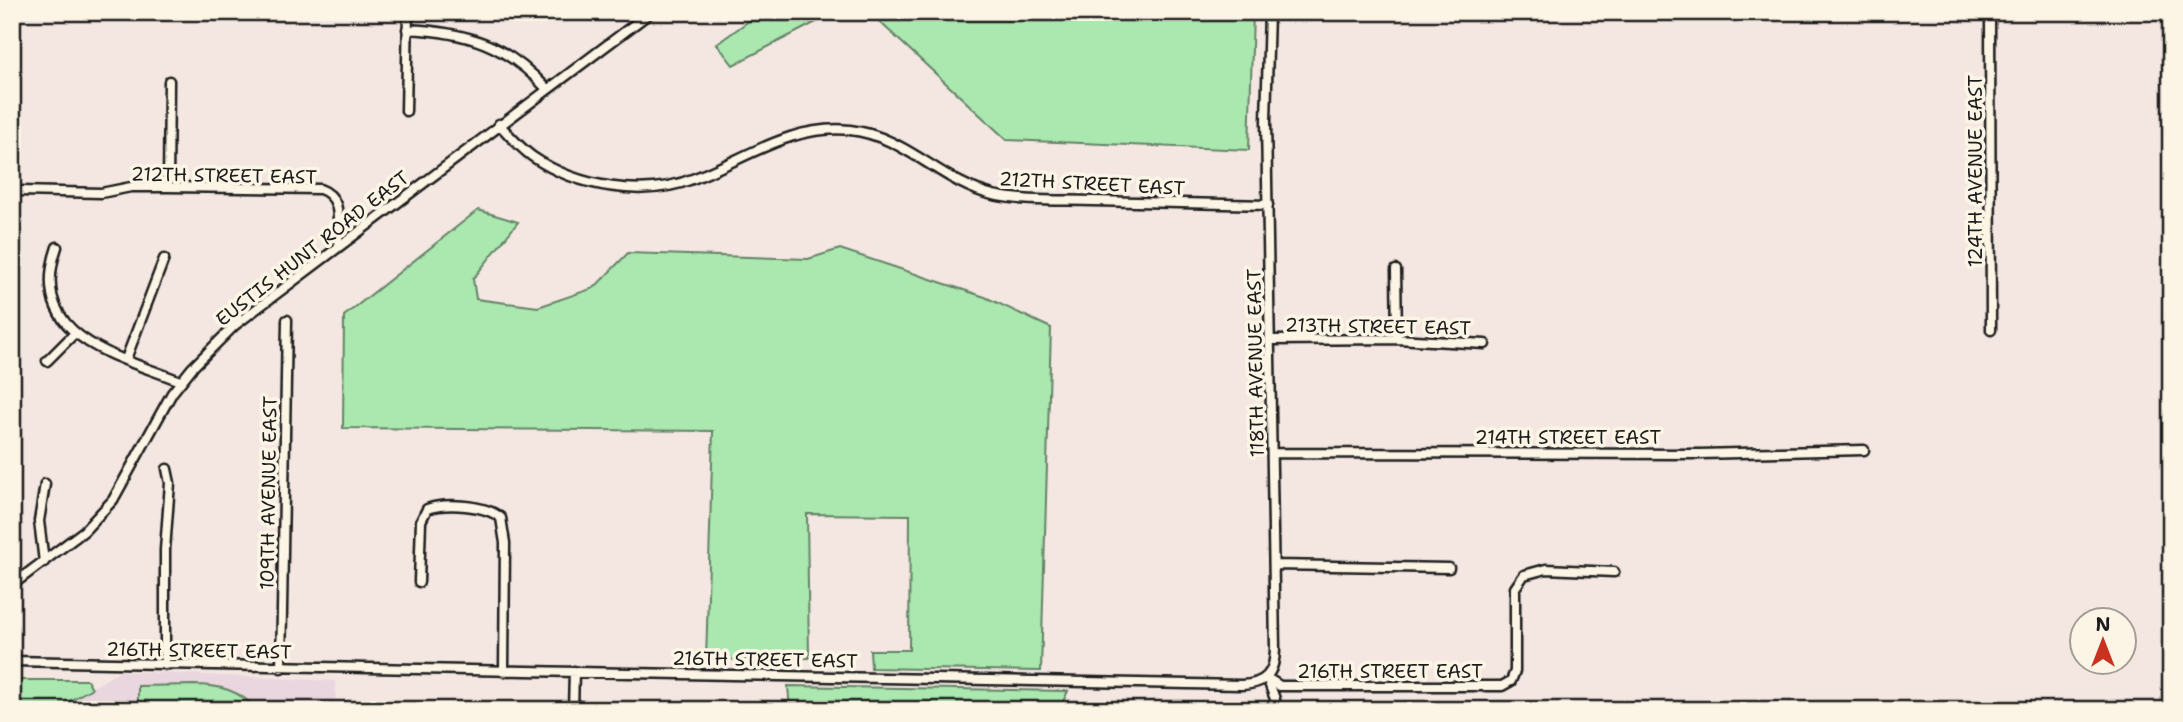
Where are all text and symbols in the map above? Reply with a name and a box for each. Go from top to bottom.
street label: 124TH AVENUE EAST [1963,74,1988,267]
street label: 212TH STREET EAST [131,161,318,190]
street label: EUSTIS HUNT ROAD EAST [210,165,414,332]
street label: 212TH STREET EAST [998,166,1186,201]
street label: 118TH AVENUE EAST [1241,268,1270,458]
street label: 213TH STREET EAST [1285,312,1472,341]
street label: 109TH AVENUE EAST [254,396,283,590]
street label: 214TH STREET EAST [1475,425,1661,450]
north arrow [2068,606,2138,676]
text: N [2095,612,2111,637]
street label: 216TH STREET EAST [106,636,292,665]
street label: 216TH STREET EAST [672,645,858,674]
street label: 216TH STREET EAST [1297,659,1483,684]

